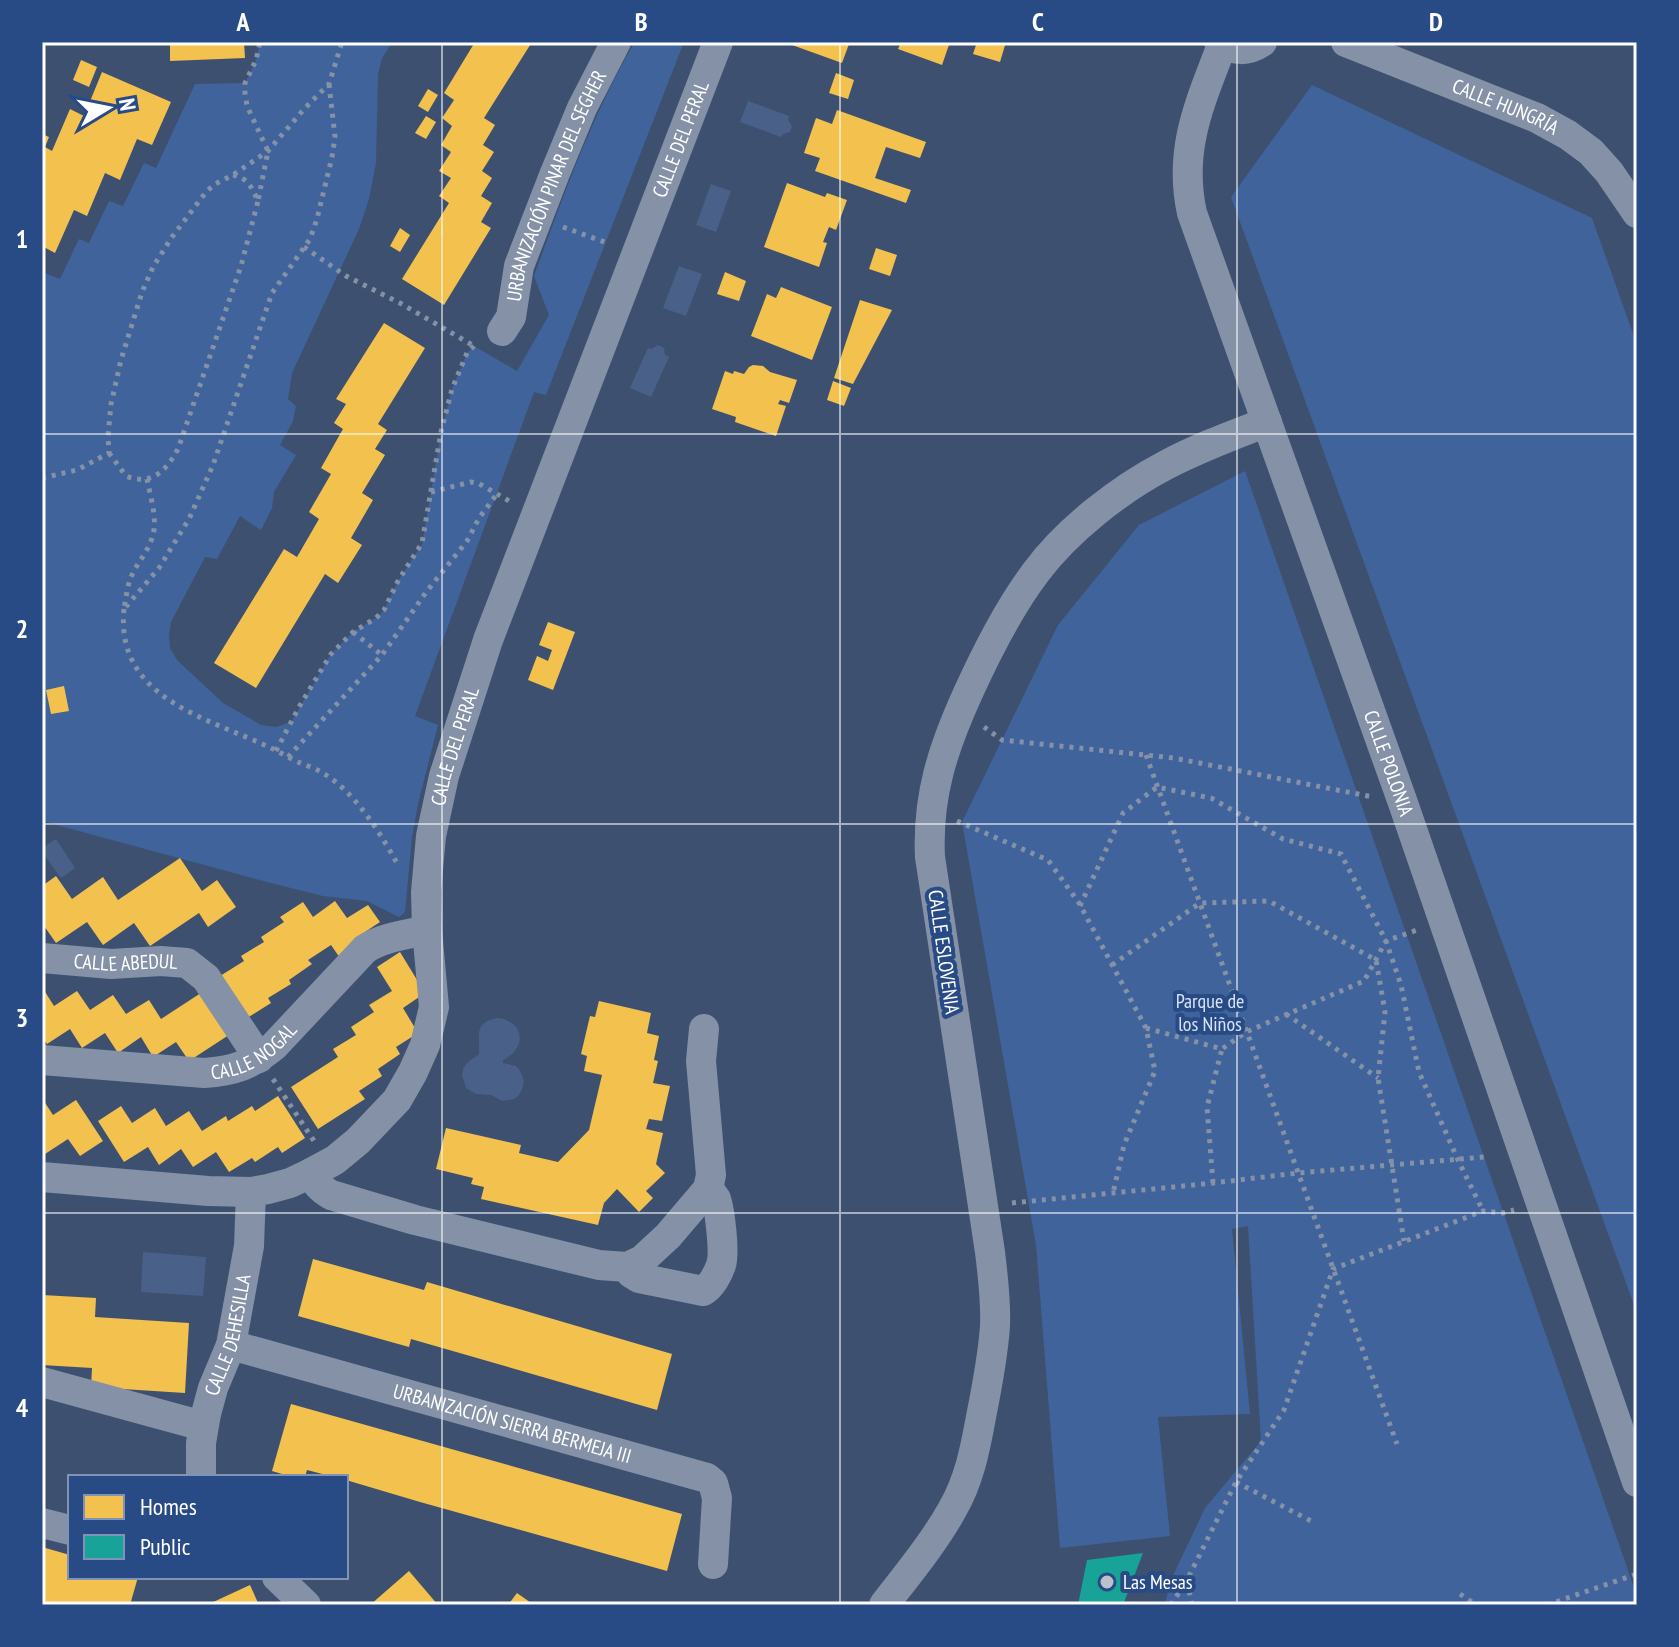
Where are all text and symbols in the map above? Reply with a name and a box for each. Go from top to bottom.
text: A [235,5,250,38]
text: B [635,5,648,38]
text: C [1032,5,1044,38]
text: D [1429,5,1443,38]
street label: URBANIZACIÓN PINAR DEL SEGHER [501,65,612,303]
north arrow [68,68,148,148]
street label: CALLE HUNGRÍA [1448,73,1564,141]
street label: CALLE DEL PERAL [646,76,715,201]
text: N [113,96,143,113]
text: 1 [16,222,28,255]
text: 2 [16,612,28,645]
street label: CALLE DEL PERAL [425,683,485,808]
street label: CALLE POLONIA [1358,707,1420,820]
street label: CALLE ESLOVENIA [922,888,966,1016]
street label: CALLE ABEDUL [73,948,179,977]
park label: Parque de los Niños [1176,988,1244,1037]
text: 3 [16,1001,28,1034]
street label: CALLE NOGAL [209,1017,303,1085]
street label: CALLE DEHESILLA [199,1272,257,1398]
street label: URBANIZACIÓN SIERRA BERMEJA III [390,1378,634,1469]
text: 4 [16,1391,29,1424]
legend [68,1475,348,1579]
text: Homes [140,1491,197,1522]
text: Public [140,1531,191,1562]
place label: Las Mesas [1123,1569,1193,1595]
marker: Las Mesas [1098,1573,1116,1591]

